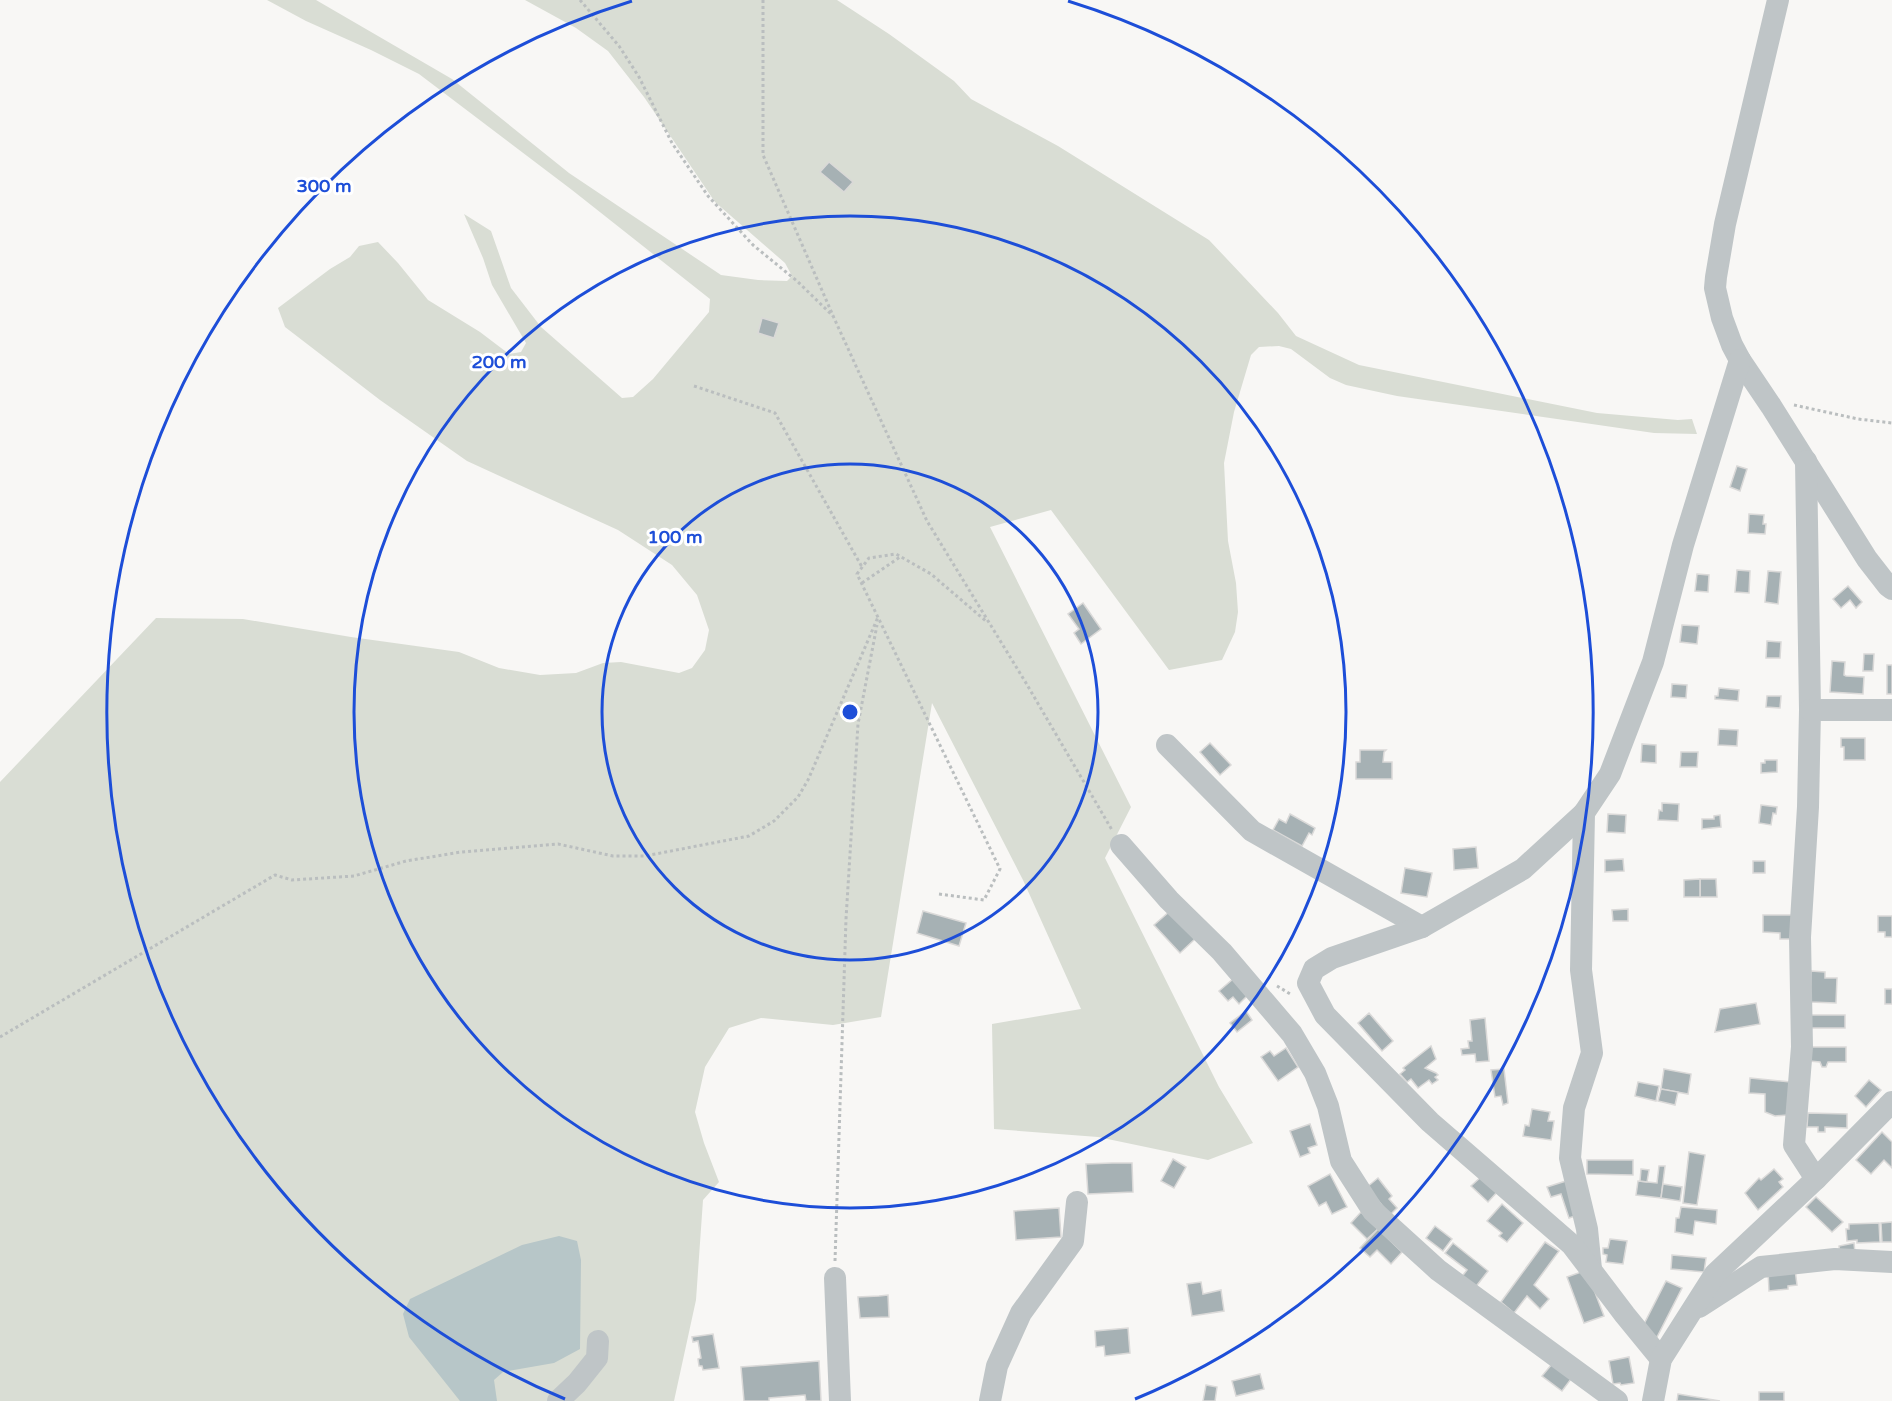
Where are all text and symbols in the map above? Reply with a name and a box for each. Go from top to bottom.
text: 300 m [296,175,352,197]
text: 200 m [471,351,527,373]
text: 100 m [647,526,703,548]
centre of rings [840,702,860,722]

